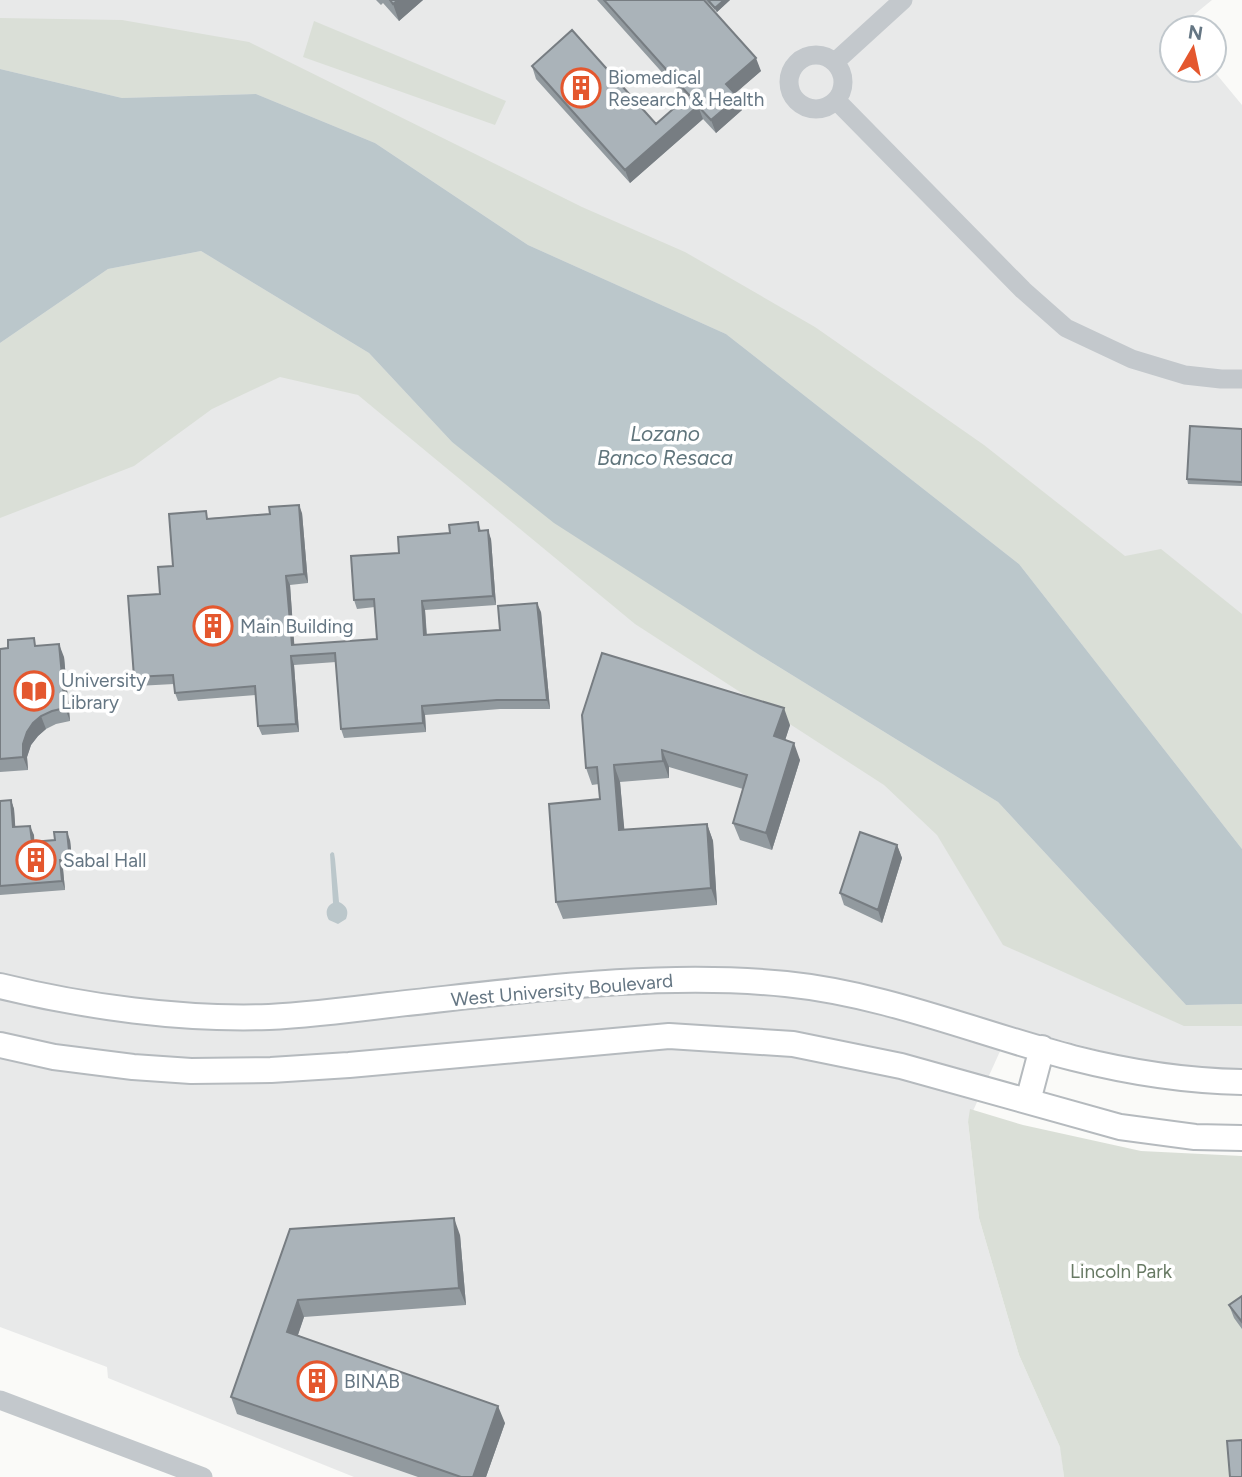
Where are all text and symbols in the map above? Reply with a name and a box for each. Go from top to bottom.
north arrow [1158,14,1228,84]
text: N [1187,20,1205,45]
place label: Biomedical Research & Health [608,66,764,111]
building icon: Biomedical Research & Health [560,67,602,109]
water label: Lozano Banco Resaca [597,421,733,470]
building icon: Main Building [192,605,234,647]
place label: Main Building [240,615,354,638]
place label: University Library [61,669,146,714]
library icon: University Library [13,670,55,712]
building icon: Sabal Hall [15,839,57,881]
place label: Sabal Hall [63,849,146,872]
street label: West University Boulevard [450,969,674,1011]
park label: Lincoln Park [1070,1260,1173,1283]
building icon: BINAB [296,1360,338,1402]
place label: BINAB [344,1370,400,1393]

